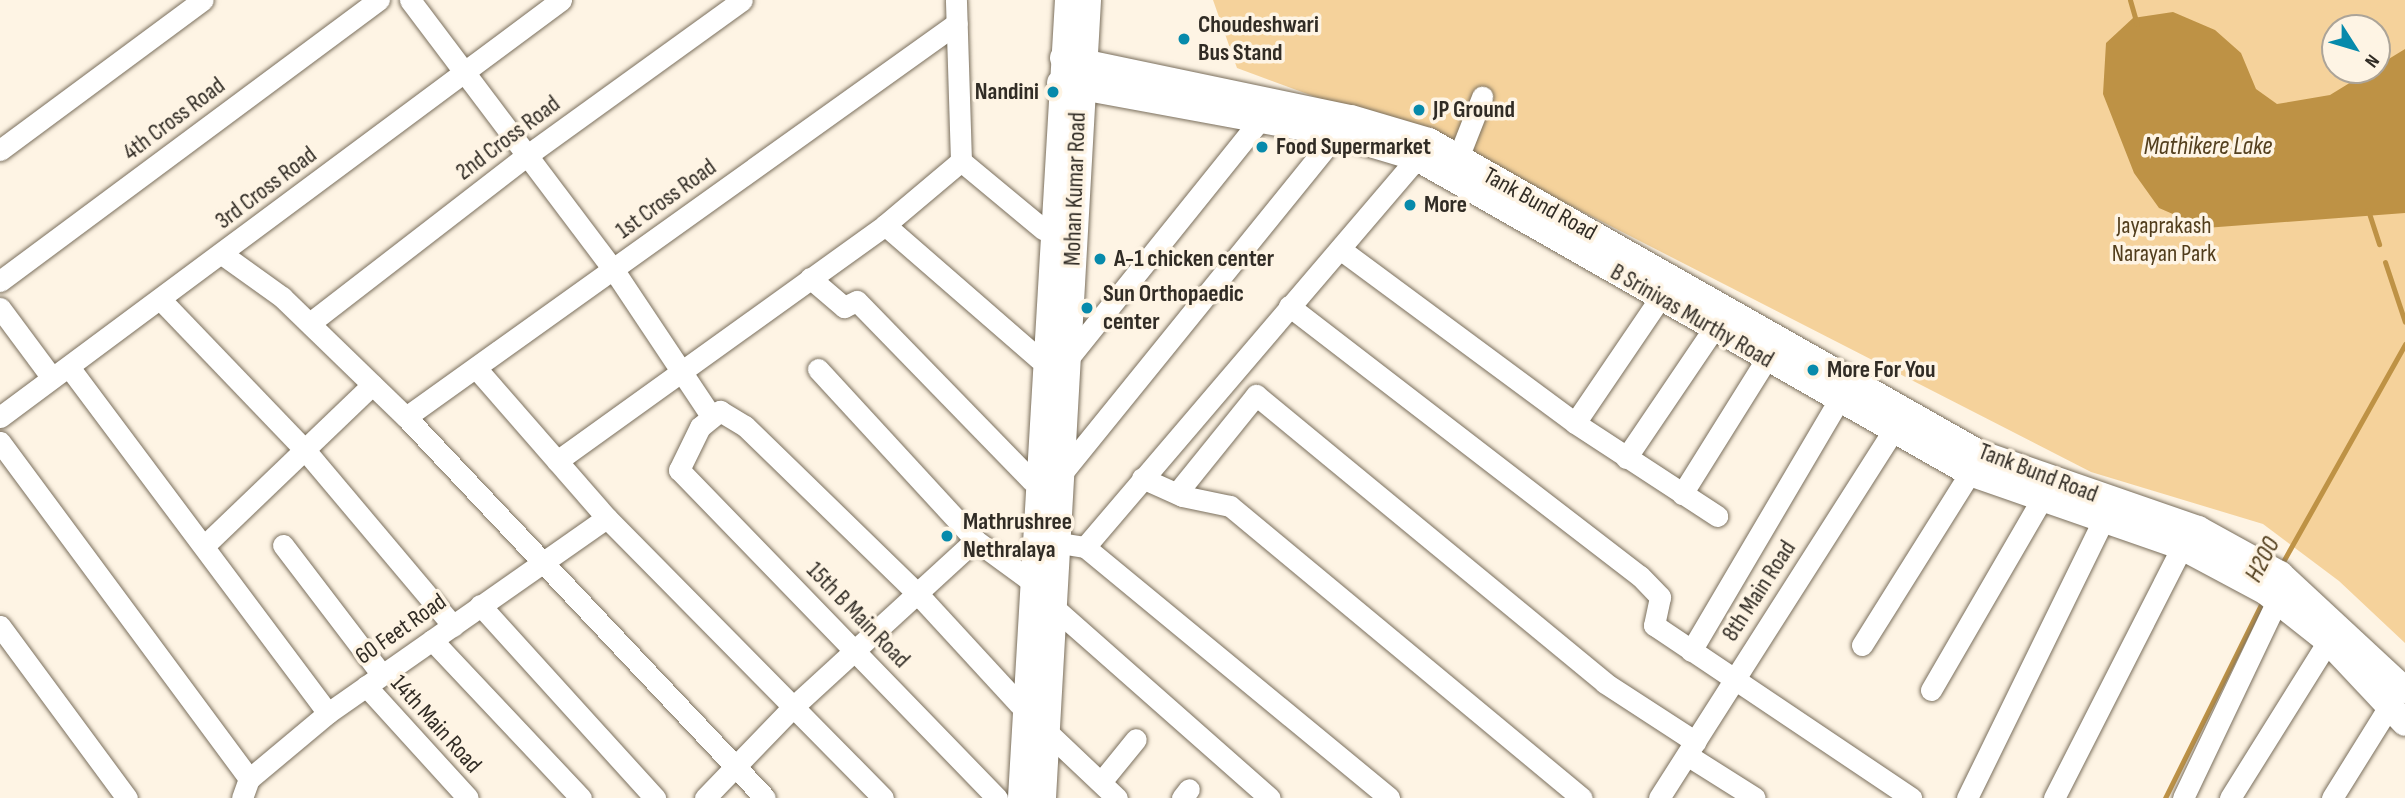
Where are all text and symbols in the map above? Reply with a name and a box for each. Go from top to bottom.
place label: Choudeshwari Bus Stand [1198,11,1319,67]
north arrow [2321,14,2391,84]
marker: Choudeshwari Bus Stand [1176,31,1192,47]
text: N [2359,50,2384,72]
street label: 4th Cross Road [117,71,231,167]
place label: Nandini [975,78,1039,106]
marker: Nandini [1045,84,1061,100]
street label: 2nd Cross Road [450,90,566,186]
place label: JP Ground [1433,96,1515,124]
marker: JP Ground [1411,102,1427,118]
street label: Mohan Kumar Road [1058,112,1092,266]
water label: Mathikere Lake [2144,131,2272,163]
place label: Food Supermarket [1276,133,1431,161]
marker: Food Supermarket [1254,139,1270,155]
street label: 3rd Cross Road [210,141,322,235]
street label: 1st Cross Road [610,153,722,245]
street label: Tank Bund Road [1478,161,1602,247]
place label: More [1424,191,1467,219]
marker: More [1402,197,1418,213]
park label: Jayaprakash Narayan Park [2112,212,2216,268]
place label: A-1 chicken center [1114,245,1274,273]
marker: A-1 chicken center [1092,251,1108,267]
street label: B Srinivas Murthy Road [1605,258,1779,374]
place label: Sun Orthopaedic center [1103,280,1244,336]
marker: Sun Orthopaedic center [1077,298,1097,318]
place label: More For You [1827,356,1935,384]
marker: More For You [1805,362,1821,378]
street label: Tank Bund Road [1974,437,2102,509]
place label: Mathrushree Nethralaya [963,508,1072,564]
marker: Mathrushree Nethralaya [937,526,957,546]
water label: H200 [2239,532,2287,588]
street label: 8th Main Road [1716,535,1802,647]
street label: 15th B Main Road [800,556,916,674]
street label: 60 Feet Road [350,587,452,671]
street label: 14th Main Road [385,669,487,779]

